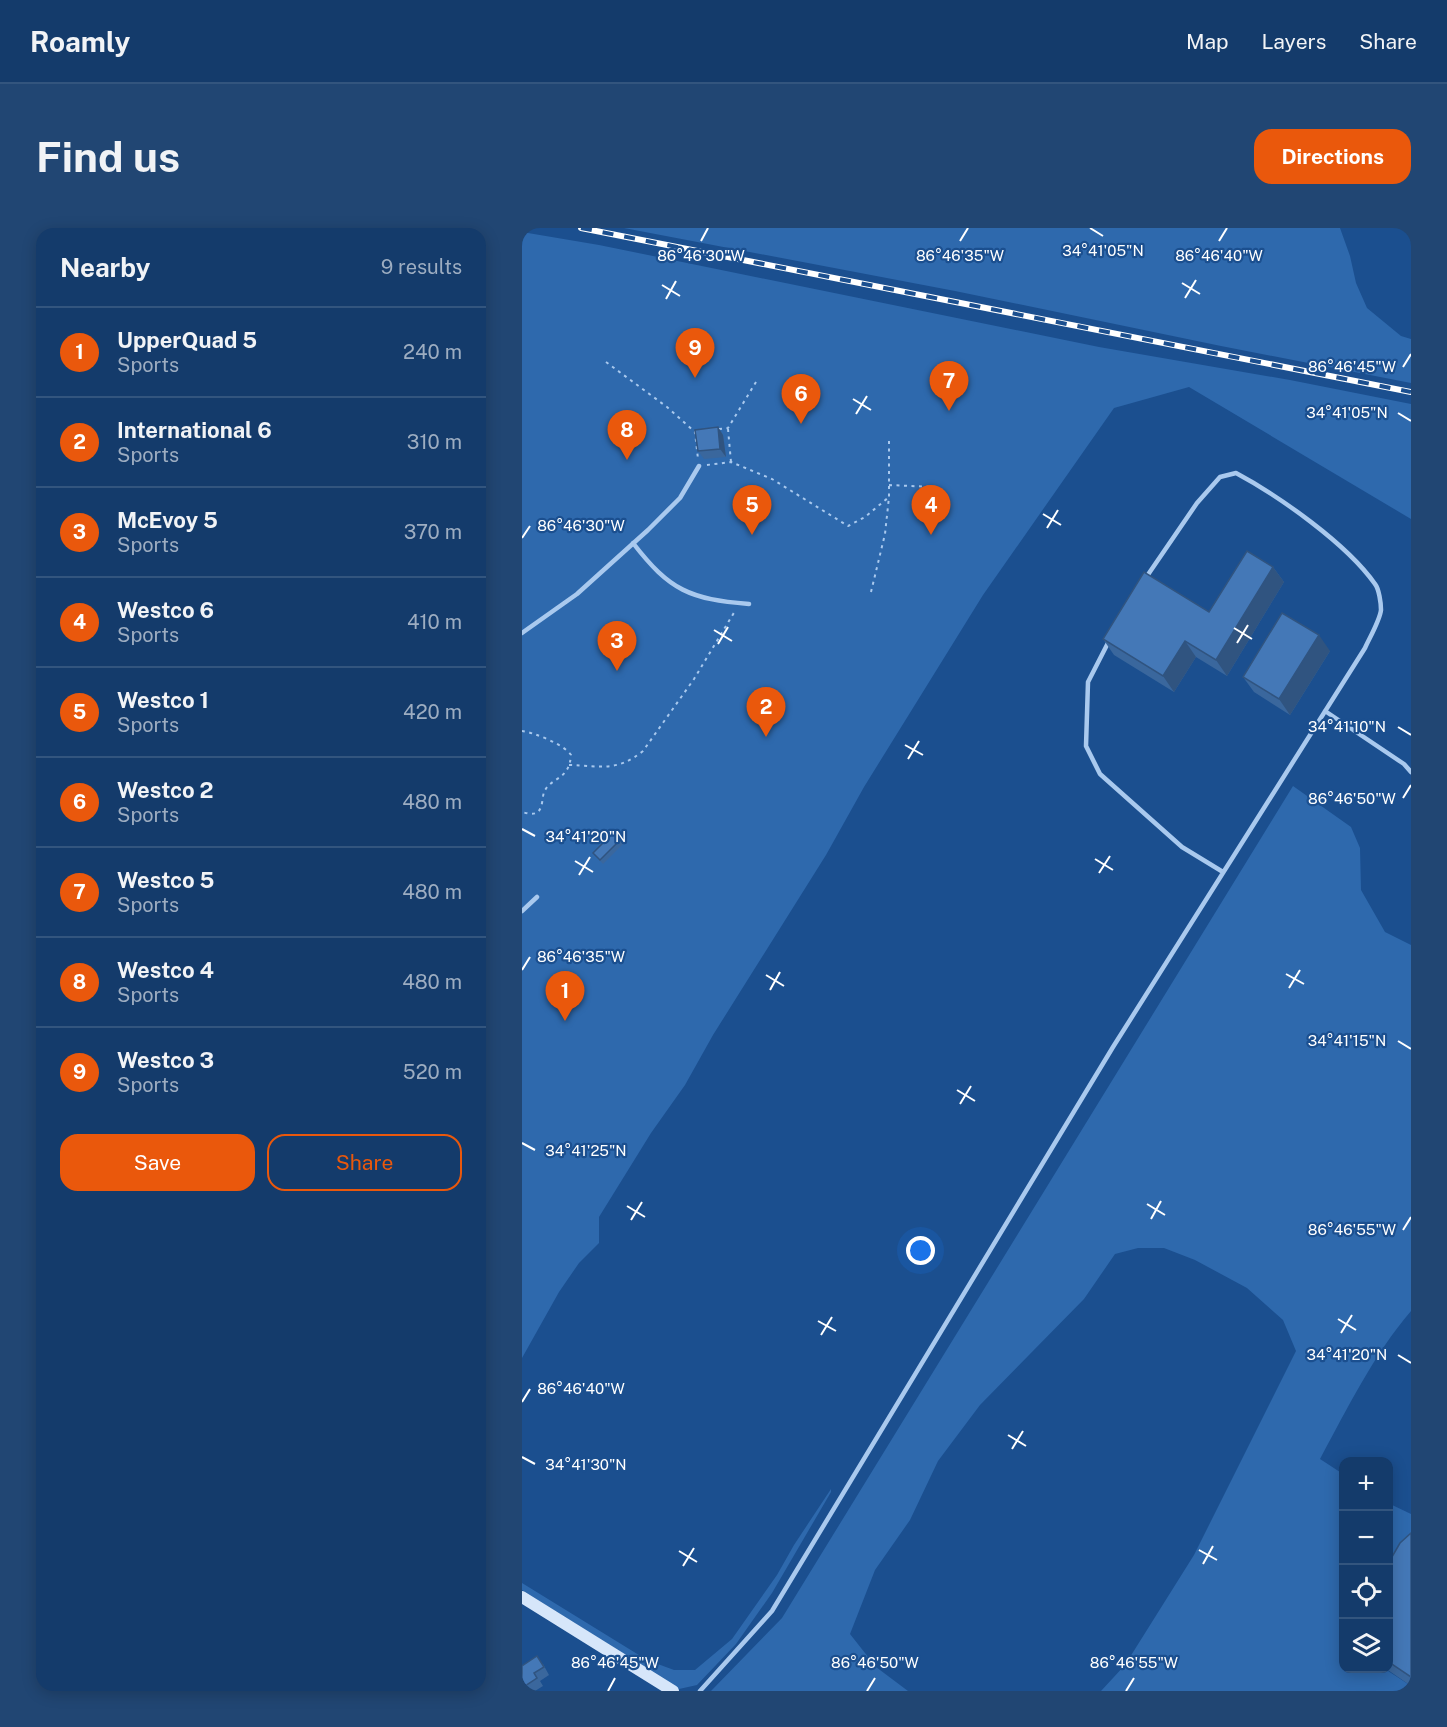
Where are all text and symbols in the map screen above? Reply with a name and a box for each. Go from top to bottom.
text: Roamly [30,25,130,58]
text: Map [1186,29,1229,54]
text: Layers [1262,29,1326,54]
text: Share [1359,29,1417,54]
button: Directions [1254,129,1411,184]
text: Find us [36,132,180,181]
text: 34°41'05"N [1062,242,1144,259]
text: 86°46'30"W [657,247,745,264]
text: 86°46'35"W [916,247,1004,264]
text: 86°46'40"W [1175,247,1263,264]
text: Nearby [60,252,150,283]
text: 9 results [381,255,462,279]
text: UpperQuad 5 [117,327,257,353]
pin: 9 [676,328,714,378]
text: 1 [75,340,84,364]
text: 240 m [403,340,462,364]
text: Sports [117,353,179,377]
text: 86°46'45"W [1308,358,1396,375]
pin: 7 [930,362,968,411]
pin: 6 [782,374,820,424]
text: 34°41'05"N [1306,404,1388,421]
pin: 8 [608,410,646,460]
text: International 6 [117,417,272,443]
text: 2 [73,430,86,454]
text: 310 m [407,430,462,454]
text: Sports [117,443,179,467]
pin: 5 [732,486,772,535]
pin: 4 [912,486,950,535]
text: McEvoy 5 [117,507,218,533]
text: 86°46'30"W [537,517,625,534]
text: 3 [73,520,86,544]
text: 370 m [404,520,462,544]
text: Sports [117,533,179,557]
text: Westco 6 [117,597,214,623]
text: 4 [73,610,86,634]
text: 410 m [407,610,462,634]
pin: 3 [598,622,637,671]
text: Sports [117,623,179,647]
text: Westco 1 [117,687,209,713]
pin: 2 [746,688,786,737]
text: 5 [73,700,86,724]
text: 420 m [403,700,462,724]
text: Sports [117,713,179,737]
text: 34°41'10"N [1308,718,1386,735]
text: Westco 2 [117,777,214,803]
text: 6 [73,790,86,814]
text: 480 m [402,790,462,814]
text: 86°46'50"W [1308,790,1396,807]
text: Sports [117,803,179,827]
text: 34°41'20"N [546,828,626,845]
text: Westco 5 [117,867,214,893]
text: 7 [73,880,86,904]
text: 480 m [402,880,462,904]
text: Sports [117,893,179,917]
text: 86°46'35"W [537,948,625,965]
text: Westco 4 [117,957,214,983]
text: 8 [73,970,86,994]
text: 480 m [402,970,462,994]
pin: 1 [546,972,585,1021]
text: Sports [117,983,179,1007]
text: 34°41'15"N [1308,1032,1386,1049]
text: Westco 3 [117,1047,214,1073]
text: 9 [73,1060,86,1084]
text: 520 m [403,1060,462,1084]
text: Sports [117,1073,179,1097]
button: Save [60,1134,255,1191]
button: Share [267,1134,462,1191]
text: 34°41'25"N [545,1142,627,1159]
text: 86°46'55"W [1308,1221,1396,1238]
your location [906,1236,935,1265]
text: 34°41'20"N [1307,1346,1387,1363]
text: 86°46'40"W [537,1380,625,1397]
text: 34°41'30"N [545,1456,627,1473]
map controls [1339,1457,1393,1673]
button: + [1339,1457,1393,1511]
button: − [1339,1511,1393,1565]
button: locate [1339,1565,1393,1619]
button: layers [1339,1619,1393,1673]
text: 86°46'45"W [571,1654,659,1671]
text: 86°46'50"W [831,1654,919,1671]
text: 86°46'55"W [1090,1654,1178,1671]

